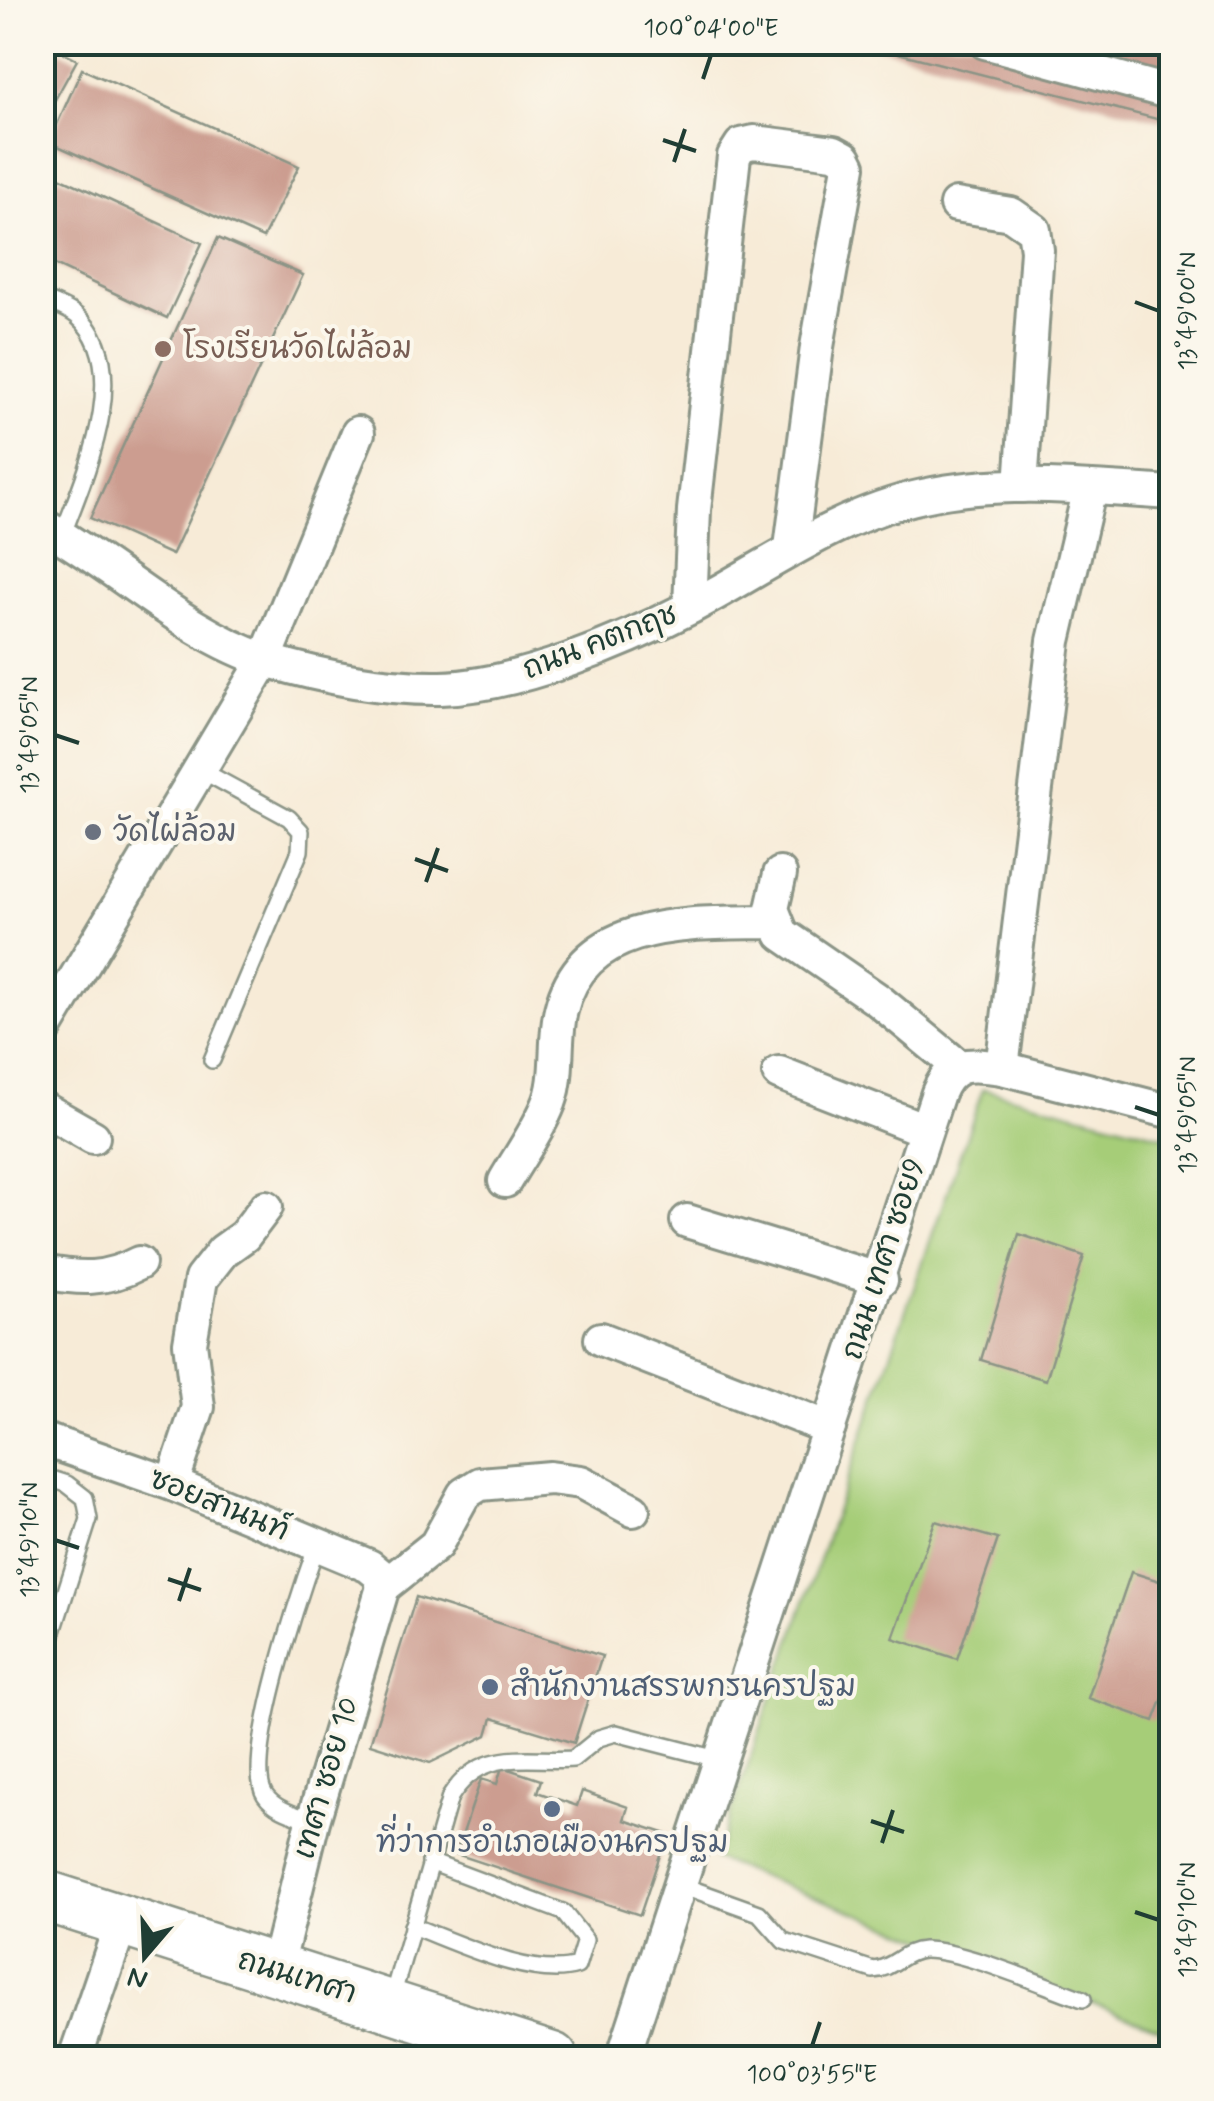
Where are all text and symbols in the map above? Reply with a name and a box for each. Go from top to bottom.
text: 100°04'00"E [643,13,779,46]
text: 13°49'00"N [1172,252,1205,370]
place label: โรงเรียนวัดไผ่ล้อม [183,328,412,369]
marker: โรงเรียนวัดไผ่ล้อม [152,338,174,360]
street label: ถนน คตกฤช [517,595,683,689]
text: 13°49'05"N [14,676,47,794]
place label: วัดไผ่ล้อม [113,811,236,852]
marker: วัดไผ่ล้อม [82,821,104,843]
text: 13°49'05"N [1172,1056,1205,1174]
street label: ถนน เทศา ซอย9 [833,1153,935,1365]
street label: ซอยสานนท์ [143,1457,295,1551]
text: 13°49'10"N [14,1482,47,1598]
place label: สำนักงานสรรพกรนครปฐม [510,1667,856,1707]
marker: สำนักงานสรรพกรนครปฐม [479,1676,501,1698]
street label: เทศา ซอย 10 [285,1693,369,1863]
marker: ที่ว่าการอำเภอเมืองนครปฐม [541,1798,563,1820]
place label: ที่ว่าการอำเภอเมืองนครปฐม [376,1813,728,1863]
text: 13°49'10"N [1172,1862,1205,1978]
north arrow [95,1906,195,2006]
street label: ถนนเทศา [233,1940,361,2014]
text: N [123,1957,153,1998]
text: 100°03'55"E [747,2059,877,2092]

